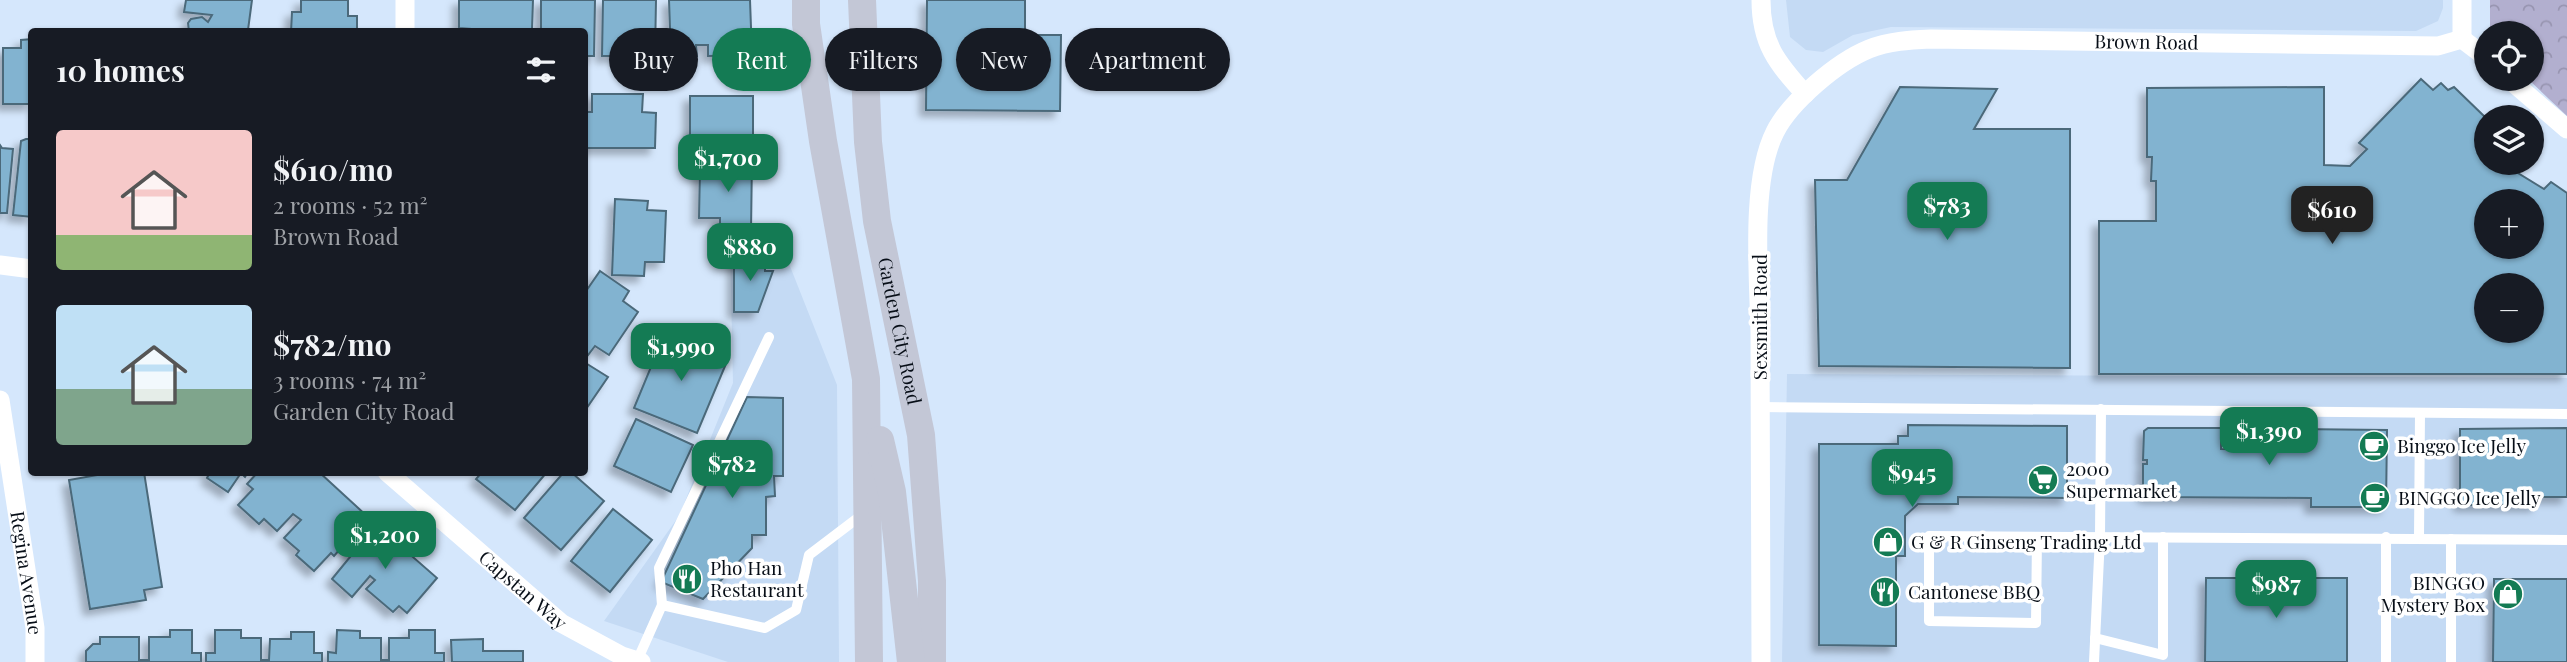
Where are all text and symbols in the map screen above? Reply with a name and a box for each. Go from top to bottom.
map controls [2474,21,2544,343]
button: locate [2474,21,2544,91]
street label: Brown Road [2094,27,2199,55]
chip: Buy [609,28,698,91]
chip: Rent [712,28,811,91]
chip: Filters [825,28,942,91]
chip: New [956,28,1051,91]
chip: Apartment [1065,28,1230,91]
text: 10 homes [56,50,185,90]
icon: filters [522,51,560,89]
button: layers [2474,105,2544,175]
pin: $1,700 [671,134,785,194]
text: $1,700 [694,141,762,172]
text: $610/mo [273,149,393,189]
icon: home [112,158,196,242]
pin: $783 [1906,182,1988,242]
pin: $610 [2291,187,2373,246]
text: 2 rooms · 52 m² [273,189,427,220]
text: $783 [1923,189,1971,220]
button: + [2474,189,2544,259]
text: $610 [2307,193,2357,224]
text: Brown Road [273,220,399,251]
pin: $880 [709,224,791,283]
text: $880 [723,230,777,261]
street label: Sexsmith Road [1746,254,1772,380]
street label: Garden City Road [873,255,928,407]
button: − [2474,273,2544,343]
text: $782/mo [273,324,392,364]
pin: $1,990 [624,324,738,383]
text: $1,990 [647,330,715,361]
icon: home [112,333,196,417]
text: 3 rooms · 74 m² [273,364,426,395]
text: Garden City Road [273,395,455,426]
pin: $1,390 [2212,407,2326,467]
text: $1,390 [2236,414,2302,445]
cafe icon: Binggo Ice Jelly [2357,429,2391,463]
place label: Binggo Ice Jelly [2397,432,2526,458]
pin: $782 [691,440,773,500]
text: $782 [708,447,756,478]
pin: $945 [1871,449,1953,509]
place label: 2000 Supermarket [2066,455,2177,503]
text: $945 [1888,456,1936,487]
supermarket icon: 2000 Supermarket [2026,463,2060,497]
cafe icon: BINGGO Ice Jelly [2358,481,2392,515]
place label: BINGGO Ice Jelly [2398,484,2541,510]
street label: Regina Avenue [5,509,49,635]
pin: $1,200 [328,512,442,571]
text: $1,200 [350,518,420,549]
shop icon: G & R Ginseng Trading Ltd [1871,525,1905,559]
place label: G & R Ginseng Trading Ltd [1911,528,2142,554]
street label: Capstan Way [474,544,574,635]
place label: Pho Han Restaurant [710,554,804,602]
pin: $987 [2235,560,2317,620]
restaurant icon: Pho Han Restaurant [670,562,704,596]
text: $987 [2251,567,2301,598]
place label: BINGGO Mystery Box [2380,569,2485,617]
restaurant icon: Cantonese BBQ [1868,575,1902,609]
shop icon: BINGGO Mystery Box [2491,577,2525,611]
place label: Cantonese BBQ [1908,578,2041,604]

